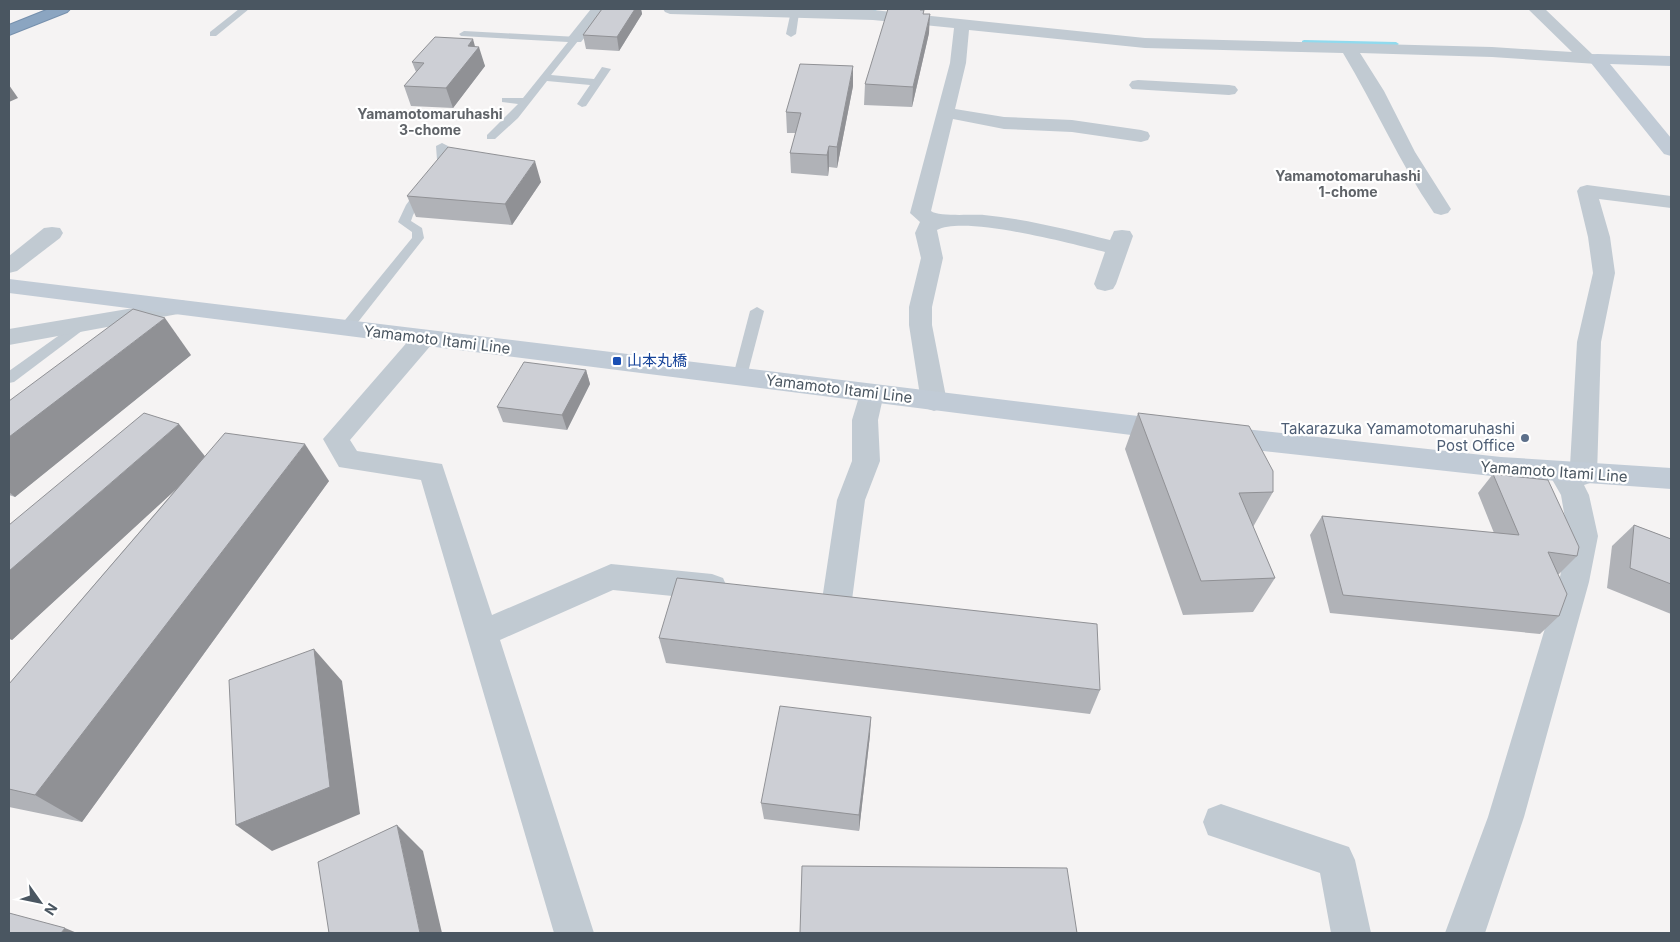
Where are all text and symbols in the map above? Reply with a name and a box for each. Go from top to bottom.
district label: Yamamotomaruhashi 3-chome [357,105,503,138]
district label: Yamamotomaruhashi 1-chome [1275,167,1421,200]
street label: Yamamoto Itami Line [363,321,511,358]
place label: 山本丸橋 [627,351,687,370]
marker: 山本丸橋 [611,355,623,367]
street label: Yamamoto Itami Line [765,370,913,407]
place label: Takarazuka Yamamotomaruhashi Post Office [1280,419,1515,455]
marker: Takarazuka Yamamotomaruhashi Post Office [1519,432,1531,444]
street label: Yamamoto Itami Line [1480,457,1628,486]
north arrow [15,877,65,927]
text: N [41,900,61,918]

